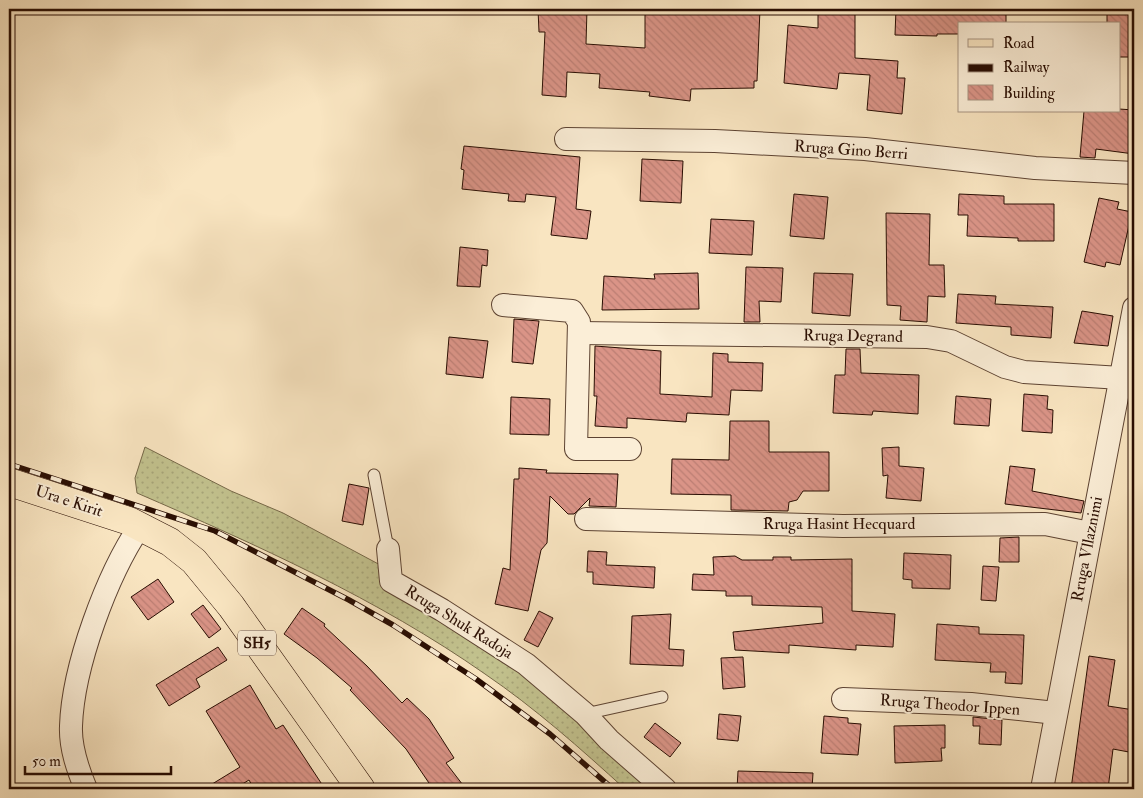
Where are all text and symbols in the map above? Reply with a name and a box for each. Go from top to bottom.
legend [958,22,1120,112]
text: Road [1003,34,1035,53]
text: Railway [1003,58,1050,77]
text: Building [1003,84,1055,103]
street label: Rruga Gino Berri [794,136,908,164]
street label: Rruga Degrand [803,325,903,347]
street label: Ura e Kirit [33,481,105,521]
street label: Rruga Vllaznimi [1067,495,1107,603]
street label: Rruga Hasint Hecquard [763,514,915,534]
street label: Rruga Shuk Radoja [401,581,517,664]
road number: SH5 [238,630,276,656]
street label: Rruga Theodor Ippen [879,690,1021,721]
scale bar [25,743,171,775]
text: 50 m [32,752,61,771]

